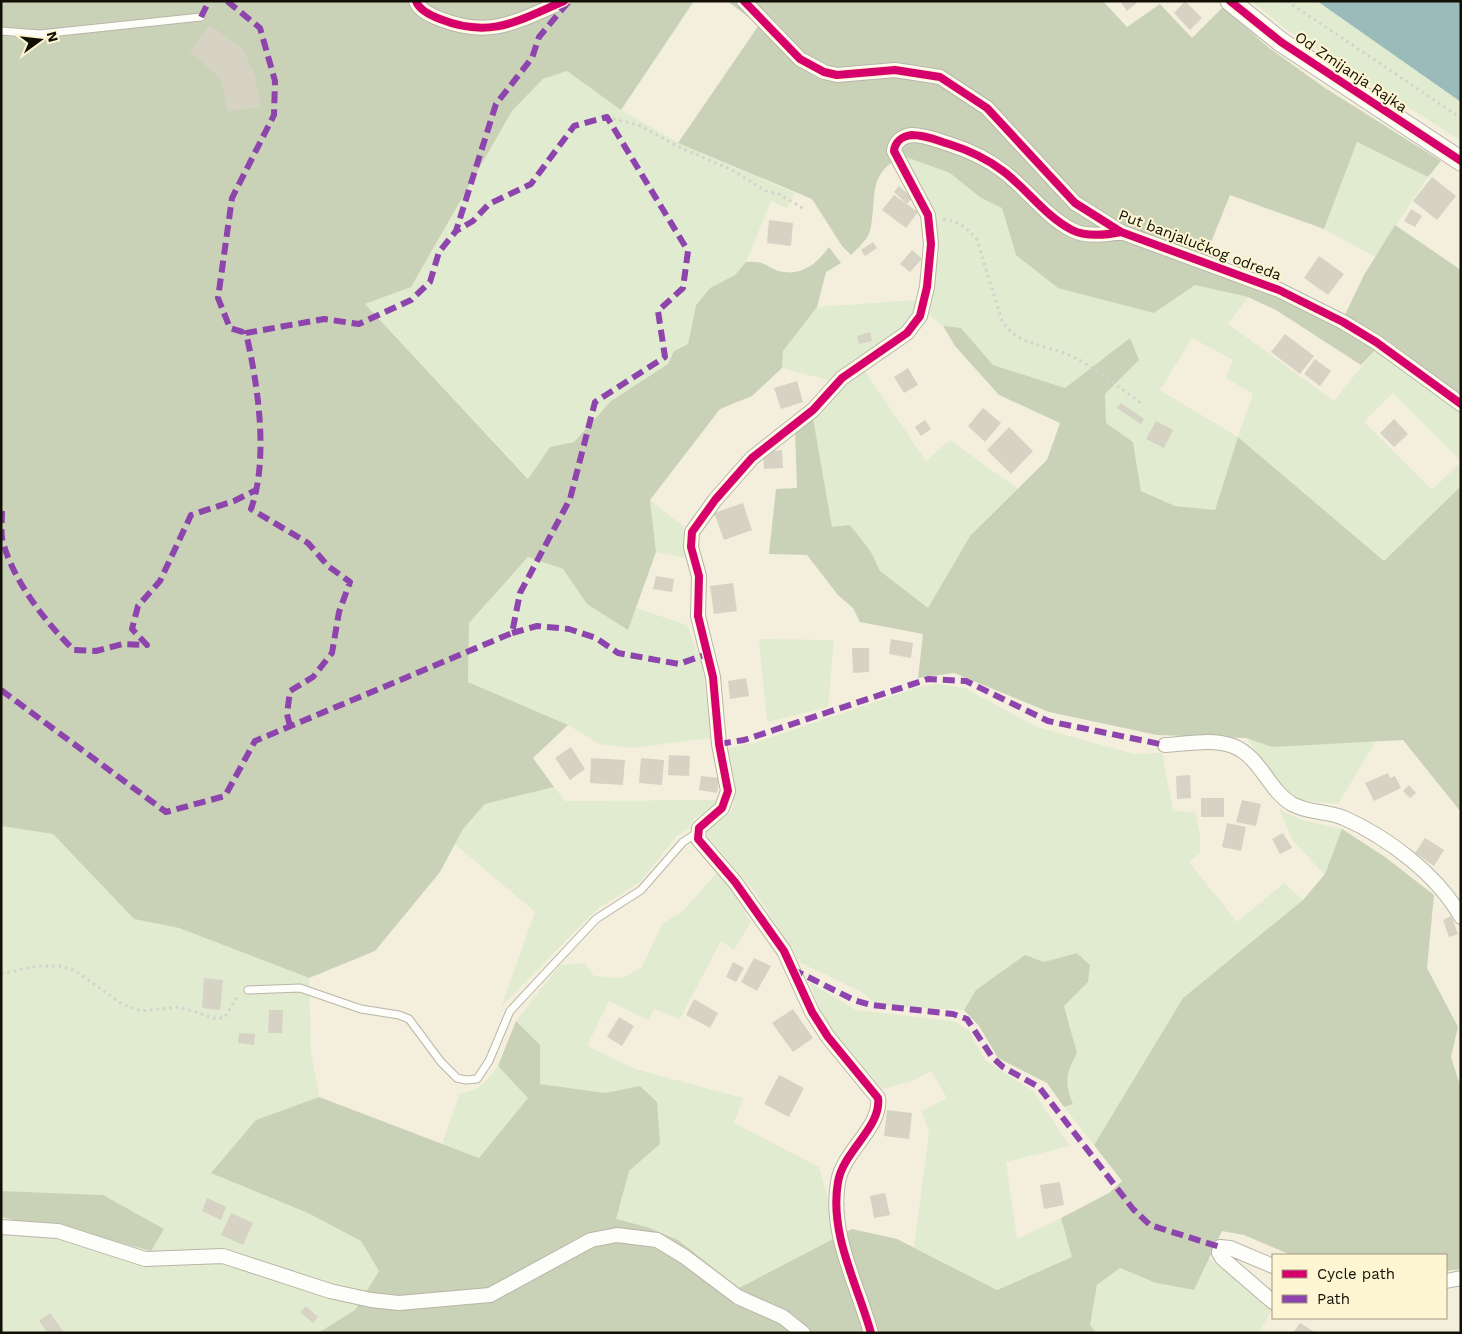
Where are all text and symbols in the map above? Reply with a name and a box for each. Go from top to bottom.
north arrow [15,15,65,65]
street label: Od Zmijanja Rajka [1291,28,1411,117]
text: N [43,30,62,44]
street label: Put banjalučkog odreda [1116,206,1284,285]
legend [1272,1254,1447,1319]
text: Cycle path [1317,1265,1395,1283]
text: Path [1317,1290,1350,1308]

